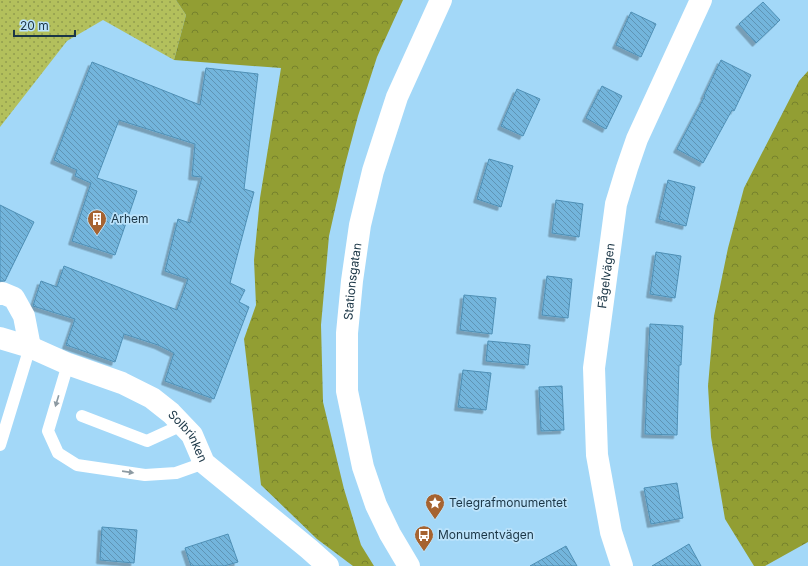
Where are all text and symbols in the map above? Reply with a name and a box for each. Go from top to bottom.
scale bar [14,12,75,38]
text: 20 m [20,18,49,33]
building icon: Arhem [86,208,108,236]
place label: Arhem [111,211,149,226]
street label: Stationsgatan [340,242,364,321]
street label: Fågelvägen [594,242,618,309]
one-way arrow [54,395,60,407]
street label: Solbrinken [165,407,211,464]
one-way arrow [122,469,134,475]
place icon: Telegrafmonumentet [424,492,446,520]
place label: Telegrafmonumentet [449,495,567,510]
bus stop icon: Monumentvägen [413,524,435,552]
place label: Monumentvägen [438,527,534,542]

